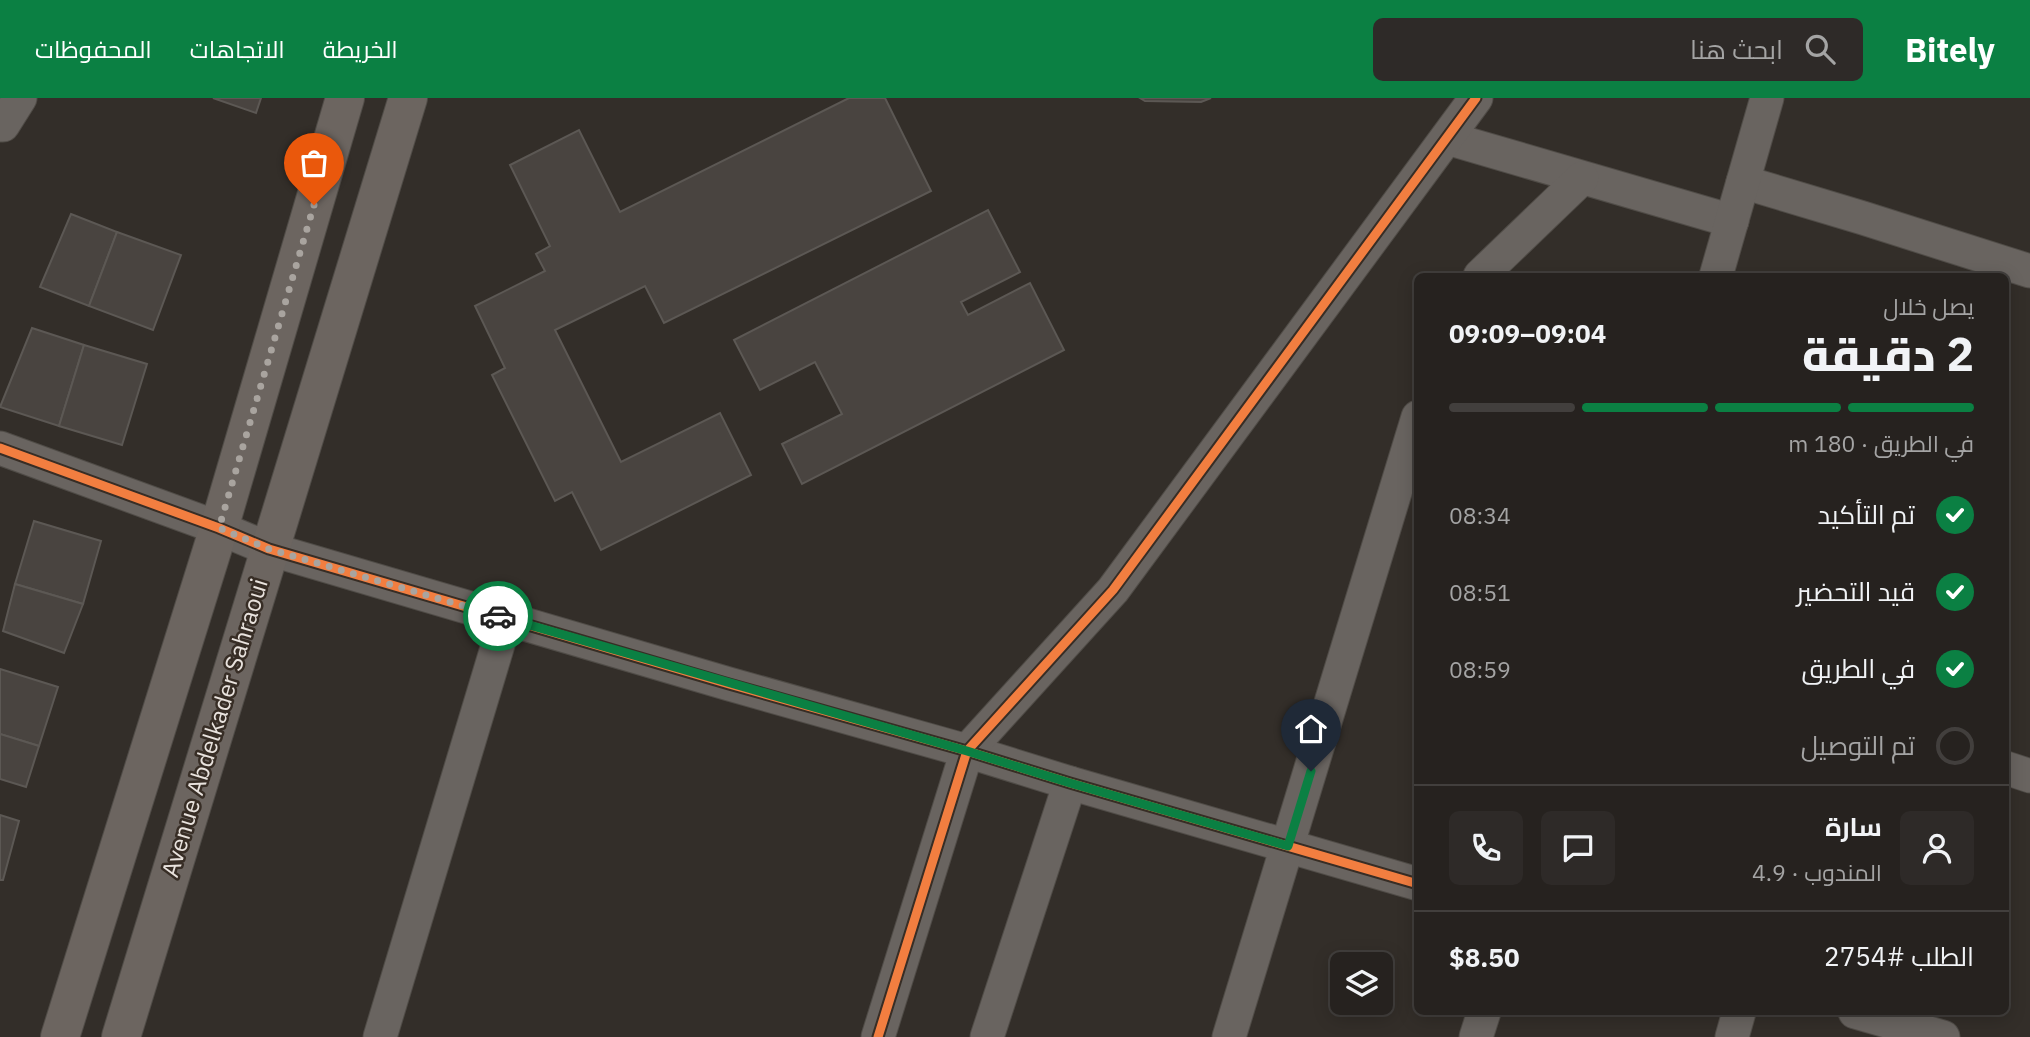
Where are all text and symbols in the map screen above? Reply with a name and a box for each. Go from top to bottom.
search box [1373,18,1863,81]
text: Bitely [1905,28,1995,71]
icon: search [1801,30,1839,68]
text: ابحث هنا [1690,32,1783,66]
text: المحفوظات [35,33,152,65]
text: الاتجاهات [190,33,285,65]
text: الخريطة [323,33,398,65]
pin [284,133,344,205]
icon: bag [295,144,333,182]
text: يصل خلال [1883,291,1974,321]
text: 09:04–09:09 [1449,316,1606,350]
text: 2 دقيقة [1802,324,1974,384]
text: في الطريق · 180 m [1788,428,1974,458]
icon: check [1936,496,1974,534]
text: تم التأكيد [1818,497,1915,531]
text: 08:34 [1449,500,1511,530]
icon: check [1936,573,1974,611]
street label: Avenue Abdelkader Sahraoui [153,574,275,881]
text: قيد التحضير [1796,574,1915,608]
text: 08:51 [1449,577,1511,607]
courier [463,581,533,651]
icon: car [479,597,517,635]
icon: check [1936,650,1974,688]
text: في الطريق [1802,651,1915,685]
text: 08:59 [1449,654,1511,684]
pin [1281,699,1341,771]
icon: home [1292,710,1330,748]
text: تم التوصيل [1801,728,1915,762]
text: سارة [1825,809,1882,843]
button: phone [1449,811,1523,885]
button: chat [1541,811,1615,885]
button: person [1900,811,1974,885]
text: المندوب · 4.9 [1752,857,1882,887]
text: الطلب #2754 [1824,939,1974,973]
text: $8.50 [1449,940,1520,974]
map controls [1330,952,1393,1015]
button: layers [1330,952,1393,1015]

